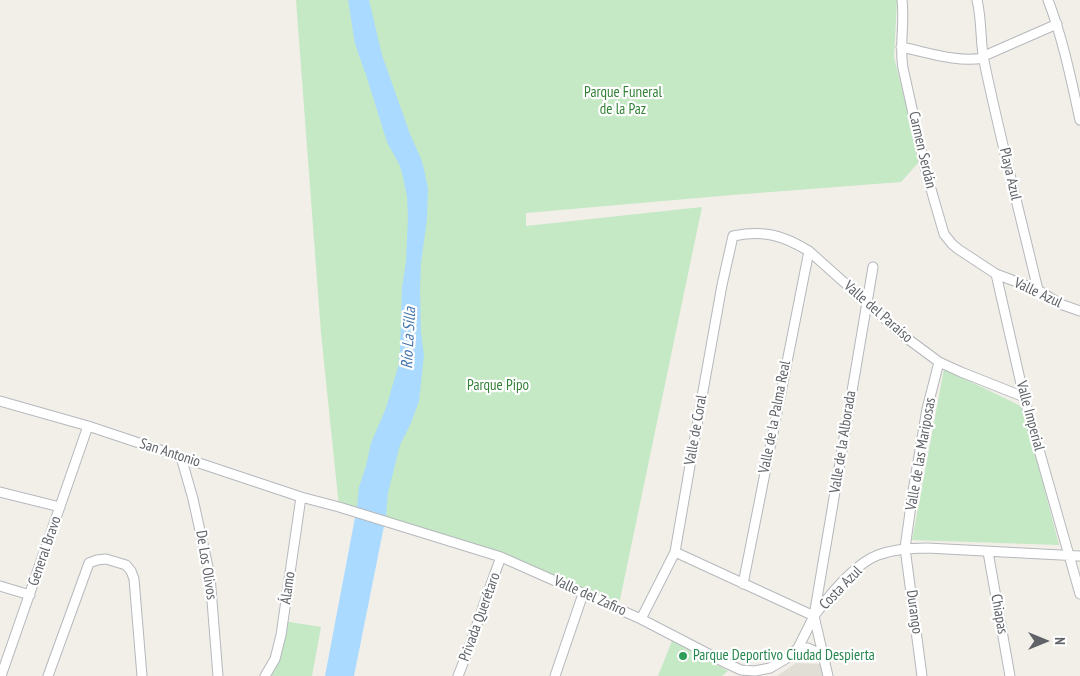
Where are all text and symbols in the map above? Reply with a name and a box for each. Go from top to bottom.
park label: Parque Funeral de la Paz [584,84,662,119]
street label: Carmen Serdán [904,110,940,190]
street label: Playa Azul [995,146,1025,202]
street label: Valle Azul [1011,274,1065,312]
street label: Valle del Paraíso [840,277,916,347]
water label: Río La Silla [398,307,420,369]
street label: Valle de la Palma Real [755,359,795,475]
park label: Parque Pipo [467,377,529,395]
street label: Valle Imperial [1012,379,1048,453]
street label: Valle de la Alborada [826,390,860,494]
street label: Valle de Coral [681,393,711,467]
street label: Valle de las Mariposas [902,396,940,512]
street label: San Antonio [137,435,203,471]
street label: General Bravo [25,514,65,588]
street label: De Los Olivos [192,529,220,601]
street label: Costa Azul [816,562,866,614]
street label: Álamo [277,570,299,606]
street label: Privada Querétaro [456,570,504,664]
street label: Valle del Zafiro [551,572,629,620]
street label: Durango [902,589,926,635]
street label: Chiapas [987,593,1011,635]
north arrow [1020,616,1070,666]
text: N [1051,637,1069,645]
place label: Parque Deportivo Ciudad Despierta [693,647,875,665]
marker: Parque Deportivo Ciudad Despierta [677,650,689,662]

